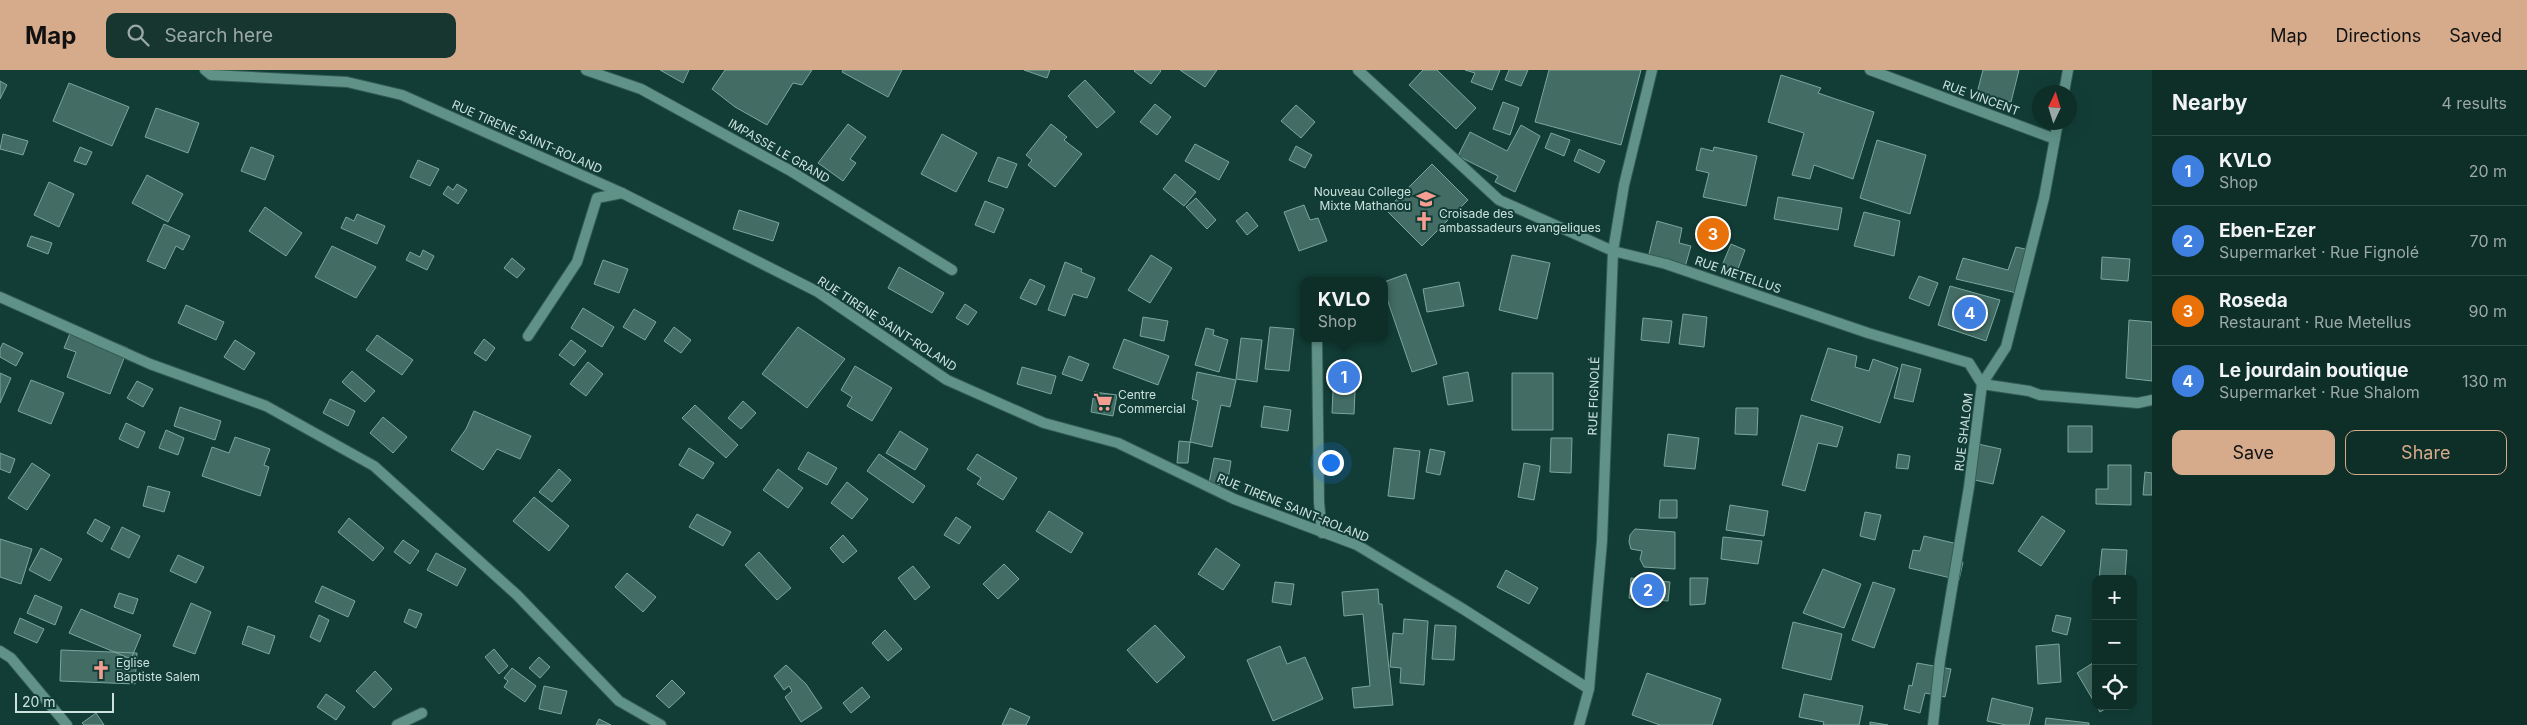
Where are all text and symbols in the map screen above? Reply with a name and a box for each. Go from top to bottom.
search box [106,13,456,58]
text: Map [25,21,76,50]
icon: search [124,21,152,49]
text: Search here [164,24,273,47]
text: Map [2270,25,2308,46]
text: Directions [2336,25,2421,46]
text: Saved [2449,25,2502,46]
street label: RUE VINCENT [1941,77,2022,118]
north arrow [2032,85,2077,130]
text: Nearby [2172,90,2247,115]
text: 4 results [2442,93,2507,113]
street label: RUE TIRENE SAINT-ROLAND [450,97,605,177]
street label: IMPASSE LE GRAND [726,115,833,186]
text: KVLO [2219,149,2272,172]
text: 1 [2185,161,2191,181]
text: 20 m [2469,161,2507,181]
text: Shop [2219,172,2258,192]
place label: Nouveau College Mixte Mathanou [1314,184,1411,213]
school or university icon: Nouveau College Mixte Mathanou [1415,188,1437,210]
place label: Croisade des ambassadeurs evangeliques [1439,206,1601,235]
church icon: Croisade des ambassadeurs evangeliques [1413,210,1435,232]
pin: 3 [1697,215,1729,253]
text: Eben-Ezer [2219,219,2316,242]
text: 2 [2183,231,2193,251]
text: 70 m [2470,231,2507,251]
text: Supermarket · Rue Fignolé [2219,242,2419,262]
street label: RUE METELLUS [1693,253,1784,296]
street label: RUE TIRENE SAINT-ROLAND [815,273,960,374]
popup [1300,277,1388,342]
text: KVLO [1318,288,1370,311]
text: Roseda [2219,289,2288,312]
pin: 4 [1954,294,1986,332]
text: 3 [2183,301,2193,321]
text: 90 m [2468,301,2507,321]
text: Shop [1318,311,1357,331]
text: Restaurant · Rue Metellus [2219,312,2411,332]
street label: RUE FIGNOLÉ [1585,356,1602,436]
pin: 1 [1328,358,1360,396]
text: Le jourdain boutique [2219,359,2409,382]
text: 4 [2183,371,2193,391]
text: 130 m [2462,371,2507,391]
text: Supermarket · Rue Shalom [2219,382,2420,402]
place label: Centre Commercial [1118,387,1186,416]
supermarket icon: Centre Commercial [1092,391,1114,413]
street label: RUE SHALOM [1951,392,1976,472]
button: Save [2172,430,2335,475]
button: Share [2345,430,2507,475]
your location [1318,450,1344,476]
street label: RUE TIRENE SAINT-ROLAND [1215,470,1372,545]
pin: 2 [1632,571,1664,609]
map controls [2092,575,2137,710]
button: + [2092,575,2137,620]
button: − [2092,620,2137,665]
place label: Eglise Baptiste Salem [116,655,200,684]
church icon: Eglise Baptiste Salem [90,659,112,681]
button: locate [2092,665,2137,710]
scale bar [15,690,114,713]
text: 20 m [22,693,56,710]

